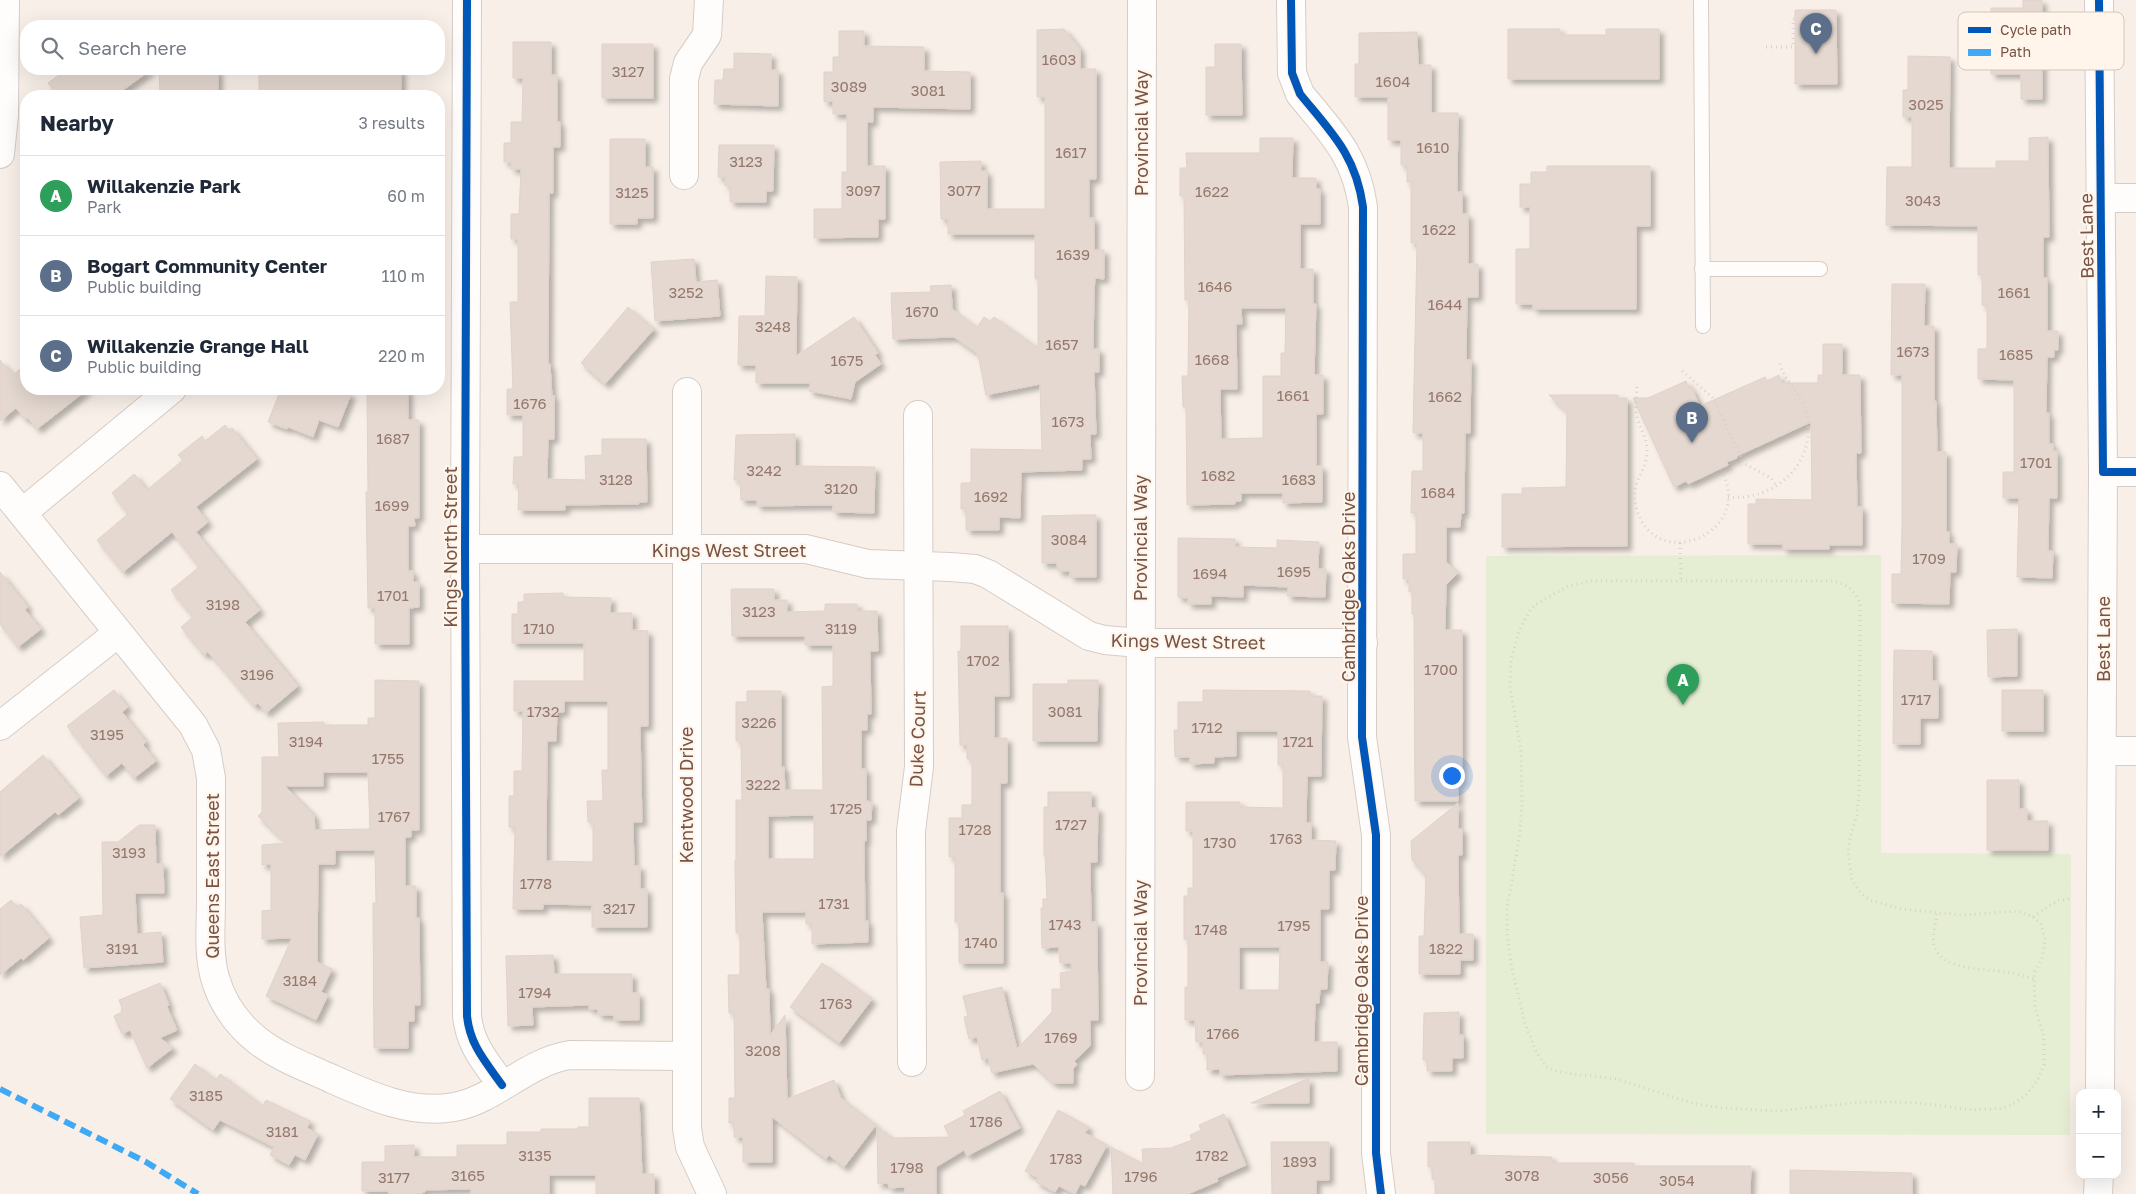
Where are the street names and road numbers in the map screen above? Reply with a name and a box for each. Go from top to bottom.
street label: Provincial Way [1130,70,1152,196]
street label: Best Lane [2074,193,2098,279]
street label: Kings North Street [439,466,461,628]
street label: Provincial Way [1129,475,1151,601]
street label: Cambridge Oaks Drive [1337,492,1359,682]
street label: Kings West Street [652,539,806,561]
street label: Best Lane [2092,596,2114,682]
street label: Kings West Street [1110,629,1266,653]
street label: Duke Court [904,690,930,788]
street label: Kentwood Drive [675,727,697,863]
street label: Queens East Street [201,793,223,959]
street label: Provincial Way [1129,880,1151,1006]
street label: Cambridge Oaks Drive [1350,896,1372,1086]

